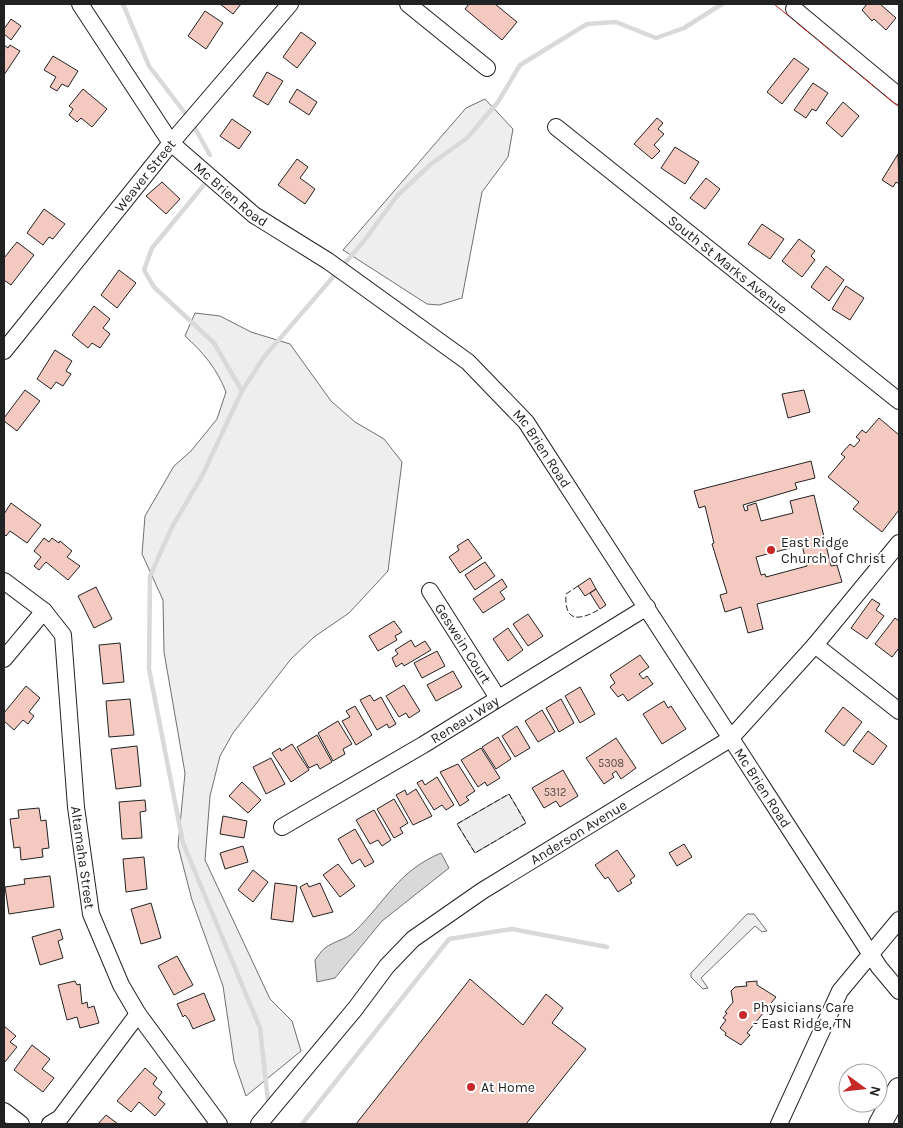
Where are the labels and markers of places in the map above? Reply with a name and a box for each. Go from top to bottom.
place label: East Ridge Church of Christ [781,534,885,567]
marker: East Ridge Church of Christ [765,544,777,556]
place label: Physicians Care - East Ridge, TN [753,999,854,1032]
marker: Physicians Care - East Ridge, TN [737,1009,749,1021]
place label: At Home [481,1079,535,1096]
marker: At Home [465,1081,477,1093]

